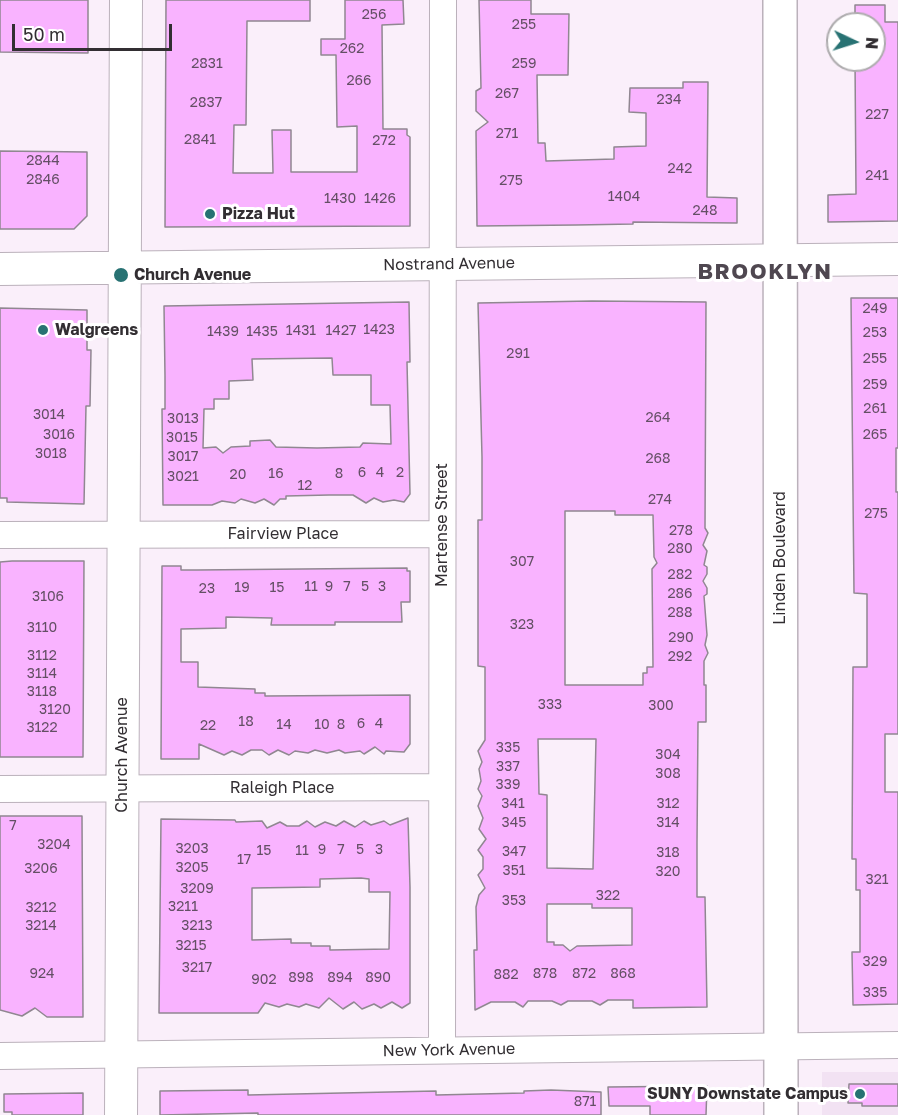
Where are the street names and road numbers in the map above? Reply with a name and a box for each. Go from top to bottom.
street label: Nostrand Avenue [383,253,515,275]
street label: Martense Street [432,463,452,587]
street label: Linden Boulevard [770,491,790,625]
street label: Fairview Place [227,524,339,544]
street label: Church Avenue [112,697,132,813]
street label: Raleigh Place [230,778,334,798]
street label: New York Avenue [383,1039,515,1061]

